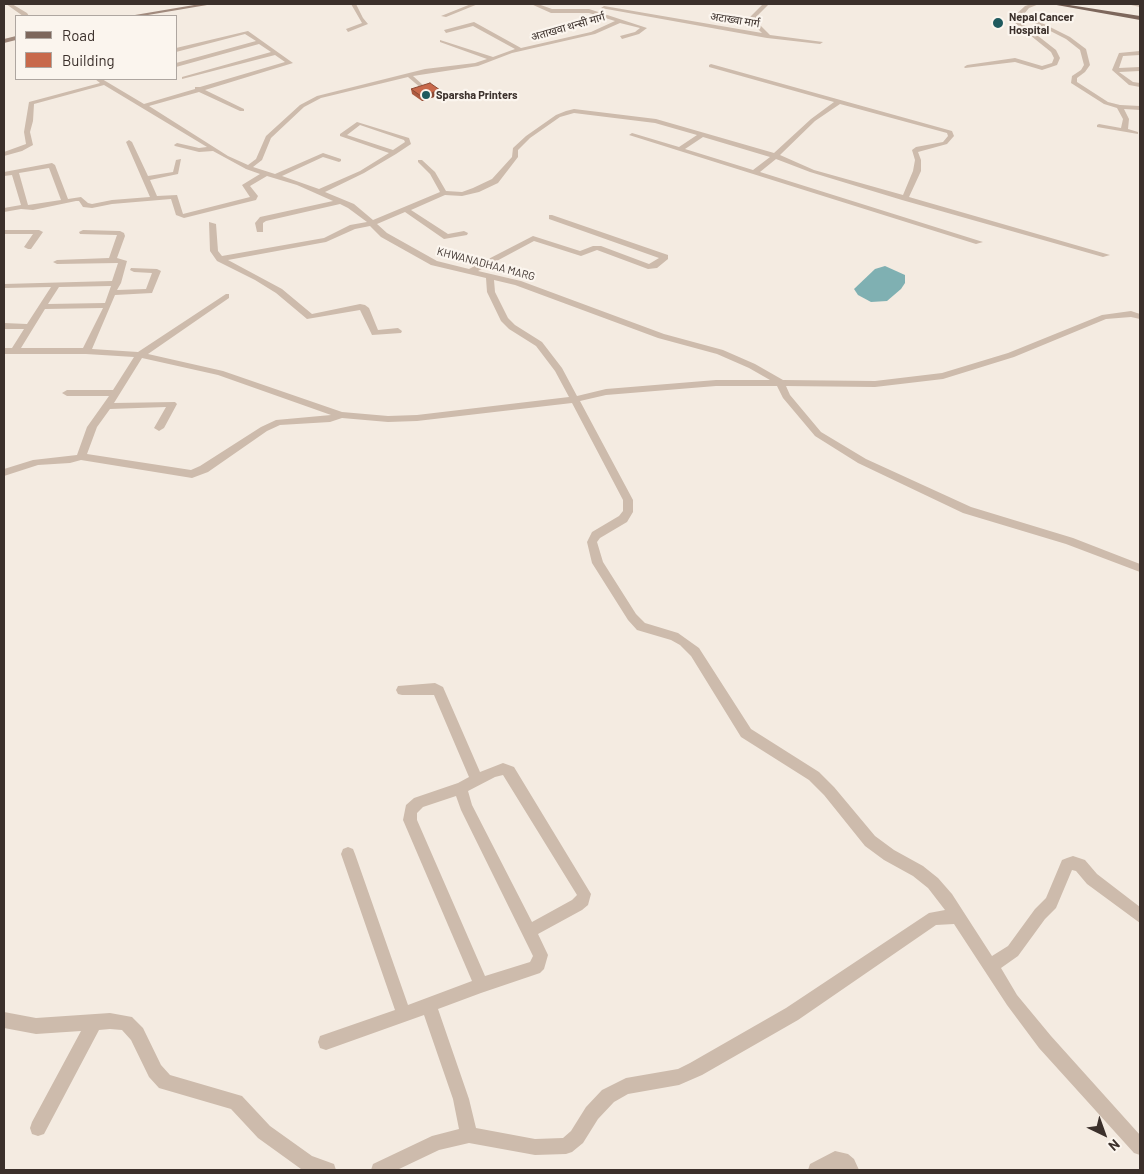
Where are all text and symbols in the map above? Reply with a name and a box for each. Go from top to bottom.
street label: अताखवा थन्सी मार्ग [529,10,607,44]
street label: अटाख्वा मार्ग [709,10,761,30]
place label: Nepal Cancer Hospital [1009,10,1074,36]
legend [15,15,178,80]
marker: Nepal Cancer Hospital [991,16,1005,30]
text: Road [62,26,95,44]
text: Building [62,51,115,69]
place label: Sparsha Printers [436,88,518,102]
marker: Sparsha Printers [420,89,432,101]
street label: KHWANADHAA MARG [436,245,536,283]
north arrow [1079,1109,1129,1159]
text: N [1105,1136,1124,1155]

